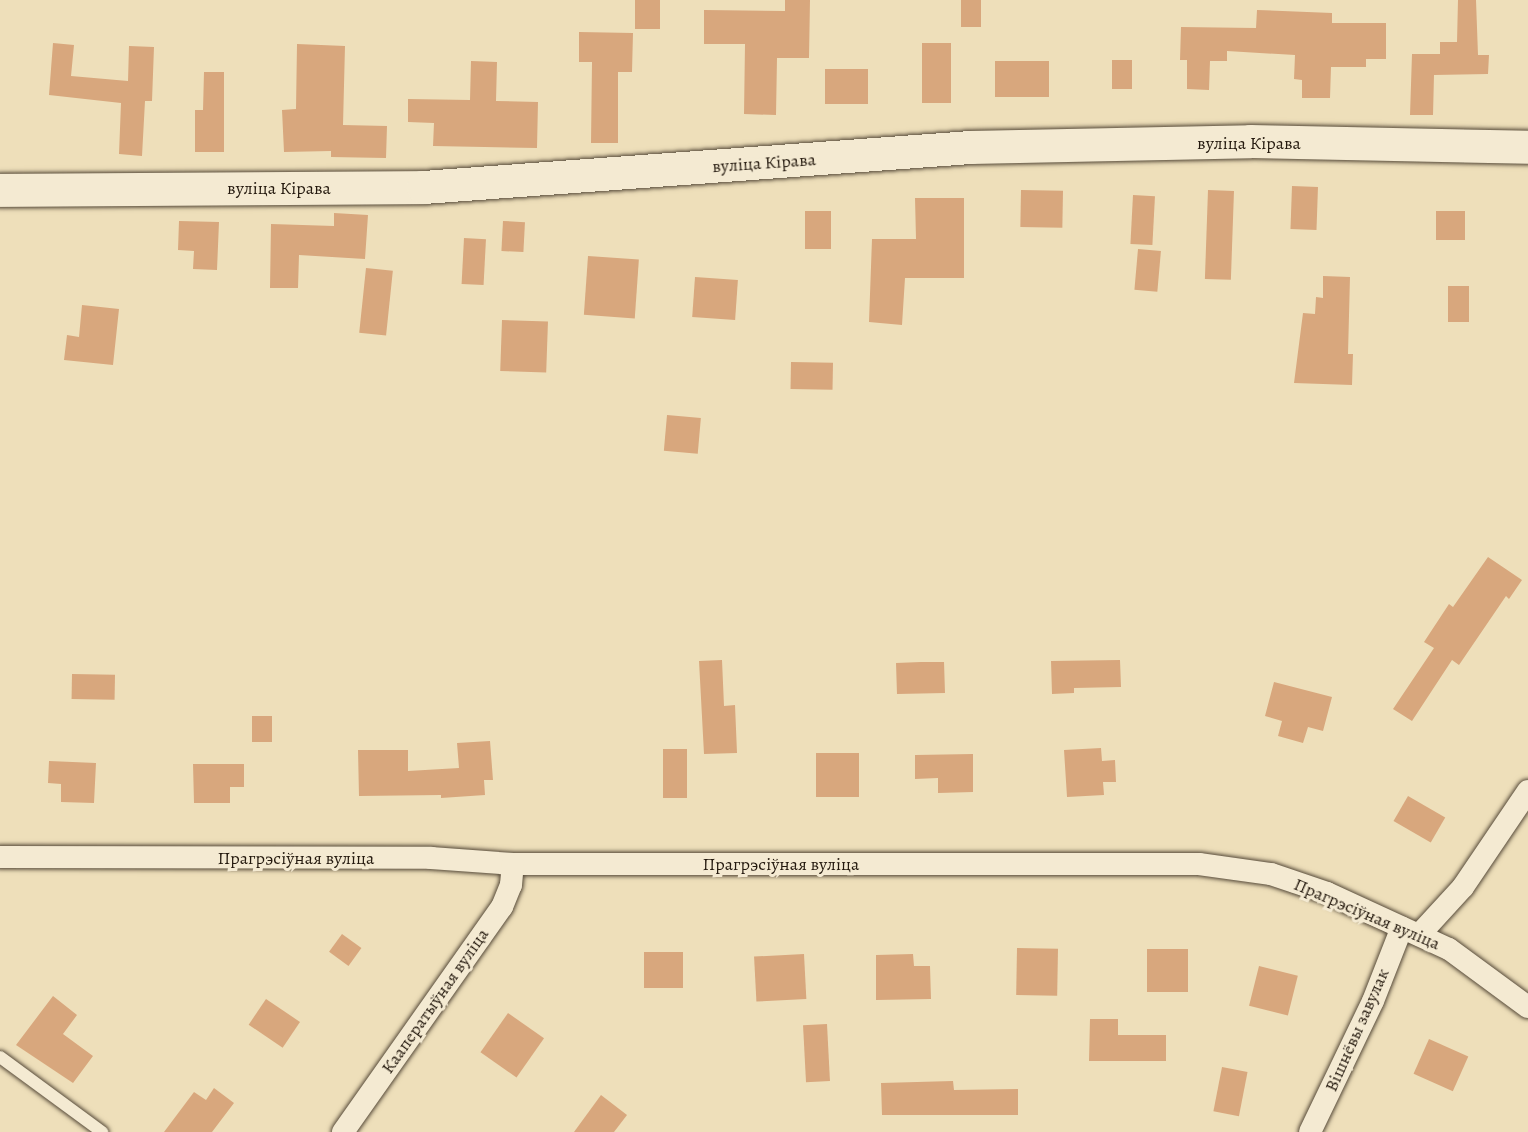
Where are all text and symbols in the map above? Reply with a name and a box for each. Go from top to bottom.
street label: вуліца Кірава [1197,132,1301,154]
street label: вуліца Кірава [711,149,817,177]
street label: вуліца Кірава [227,177,331,199]
street label: Прагрэсіўная вуліца [218,847,374,869]
street label: Прагрэсіўная вуліца [703,853,859,875]
street label: Прагрэсіўная вуліца [1291,873,1443,955]
street label: Кааператыўная вуліца [377,924,493,1078]
street label: Вішнёвы завулак [1320,965,1394,1095]

